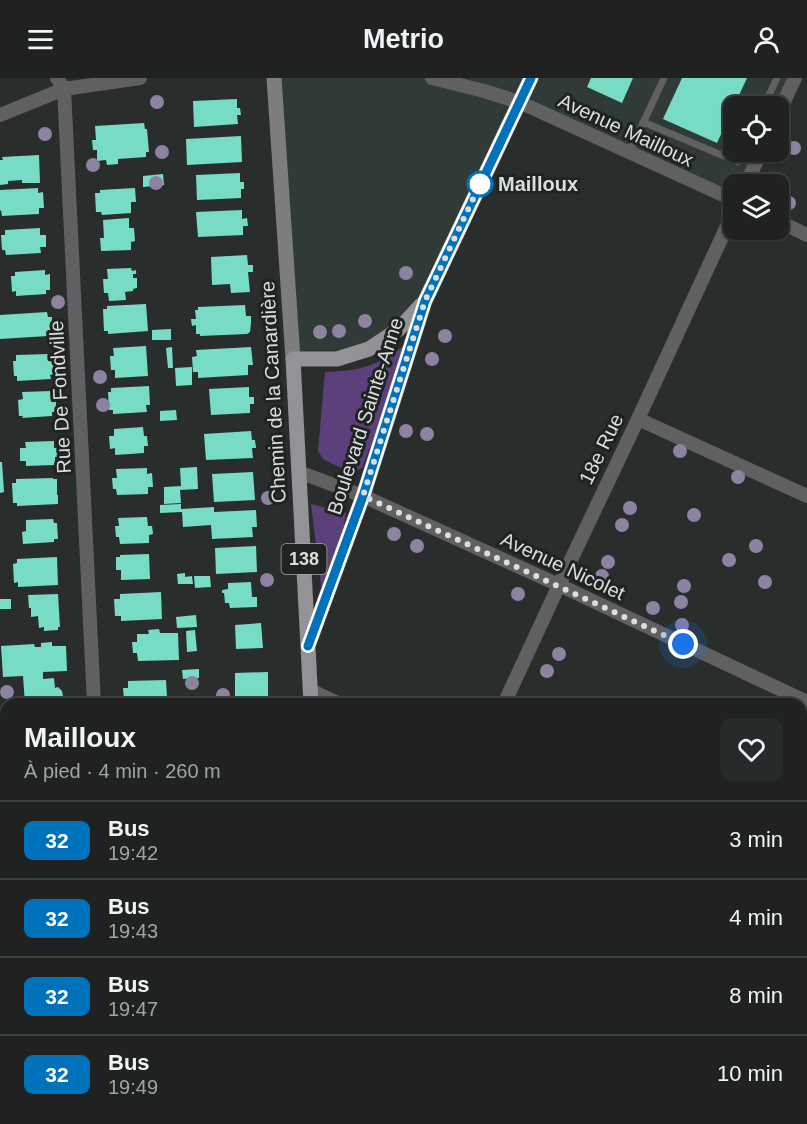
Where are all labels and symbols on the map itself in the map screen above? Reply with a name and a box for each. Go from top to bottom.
street label: Avenue Mailloux [555,89,697,171]
marker: Mailloux [467,171,493,197]
place label: Mailloux [498,173,578,195]
street label: Chemin de la Canardière [256,280,290,504]
street label: Boulevard Sainte-Anne [323,315,407,517]
street label: Rue De Fondville [45,320,75,474]
street label: 18e Rue [575,410,627,488]
street label: Avenue Nicolet [498,528,629,605]
road number: 138 [282,544,326,574]
your location [668,629,698,659]

